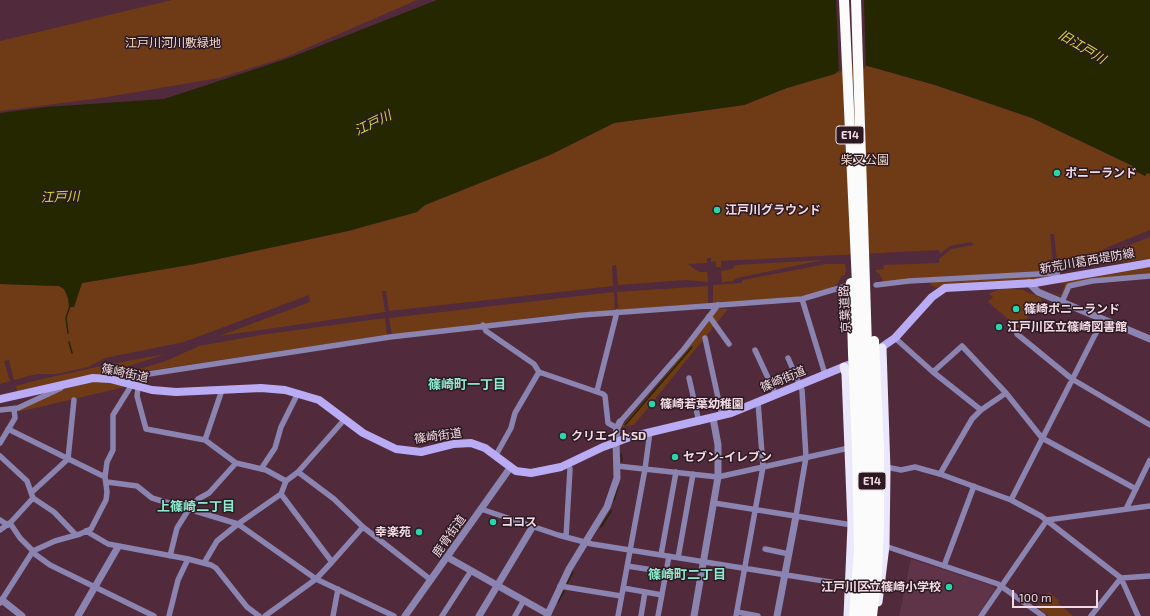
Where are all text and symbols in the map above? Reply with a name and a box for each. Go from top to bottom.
water label: 旧江戸川 [1056,27,1108,67]
park label: 江戸川河川敷緑地 [125,36,221,50]
water label: 江戸川 [352,107,394,139]
road number: E14 [836,126,864,144]
park label: 柴又公園 [841,153,889,167]
place label: ポニーランド [1065,166,1137,180]
marker: ポニーランド [1052,168,1062,178]
water label: 江戸川 [40,189,80,205]
place label: 江戸川グラウンド [725,203,821,217]
marker: 江戸川グラウンド [712,205,722,215]
street label: 新荒川葛西堤防線 [1038,246,1136,276]
street label: 京葉道路 [837,285,853,333]
place label: 篠崎ポニーランド [1024,302,1120,316]
marker: 篠崎ポニーランド [1011,304,1021,314]
place label: 江戸川区立篠崎図書館 [1007,320,1127,334]
marker: 江戸川区立篠崎図書館 [994,322,1004,332]
street label: 篠崎街道 [100,361,150,385]
street label: 篠崎街道 [758,363,808,395]
district label: 篠崎町一丁目 [428,377,506,393]
place label: 篠崎若葉幼稚園 [660,397,744,411]
marker: 篠崎若葉幼稚園 [647,399,657,409]
street label: 篠崎街道 [413,426,463,446]
place label: クリエイトSD [571,429,646,443]
marker: クリエイトSD [558,431,568,441]
place label: セブン-イレブン [683,450,772,464]
marker: セブン-イレブン [670,452,680,462]
road number: E14 [858,472,886,490]
district label: 上篠崎二丁目 [157,499,235,515]
street label: 鹿骨街道 [429,512,469,560]
place label: ココス [501,515,537,529]
marker: ココス [488,517,498,527]
place label: 幸楽苑 [375,525,411,539]
marker: 幸楽苑 [414,527,424,537]
district label: 篠崎町二丁目 [648,567,726,583]
place label: 江戸川区立篠崎小学校 [821,580,941,594]
marker: 江戸川区立篠崎小学校 [944,582,954,592]
scale bar [1014,582,1100,608]
text: 100 m [1019,590,1051,604]

